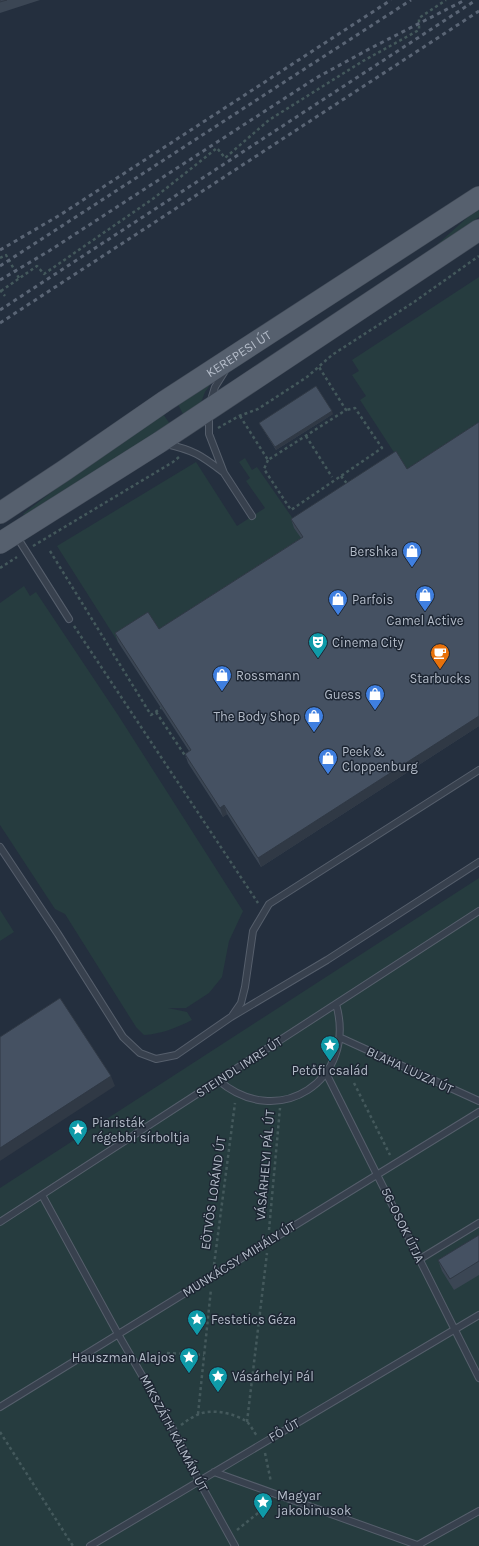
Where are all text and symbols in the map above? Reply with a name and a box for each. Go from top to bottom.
street label: KEREPESI ÚT [203,326,274,380]
shop icon: Bershka [401,540,423,568]
place label: Bershka [349,544,398,559]
shop icon: Camel Active [414,584,436,612]
shop icon: Parfois [327,588,349,616]
place label: Parfois [352,592,393,607]
place label: Camel Active [387,613,464,628]
theatre icon: Cinema City [307,631,329,659]
place label: Cinema City [332,635,404,650]
cafe icon: Starbucks [429,642,451,670]
shop icon: Rossmann [211,664,233,692]
place label: Rossmann [236,668,300,683]
place label: Starbucks [409,671,471,686]
shop icon: Guess [364,683,386,711]
place label: Guess [324,687,361,702]
shop icon: The Body Shop [303,705,325,733]
place label: The Body Shop [213,709,300,724]
place label: Peek & Cloppenburg [342,744,418,774]
shop icon: Peek & Cloppenburg [317,747,339,775]
street label: STEINDL IMRE ÚT [192,1032,285,1101]
place icon: Petőfi család [319,1034,341,1062]
street label: BLAHA LUJZA ÚT [364,1042,457,1097]
place label: Petőfi család [292,1063,368,1078]
street label: VÁSÁRHELYI PÁL ÚT [251,1108,277,1221]
place label: Piaristák régebbi sírboltja [92,1115,190,1145]
place icon: Piaristák régebbi sírboltja [67,1118,89,1146]
street label: EÖTVÖS LORÁND ÚT [196,1135,228,1251]
street label: 56-OSOK ÚTJA [378,1184,430,1265]
street label: MUNKÁCSY MIHÁLY ÚT [179,1216,299,1300]
place icon: Festetics Géza [186,1308,208,1336]
place label: Festetics Géza [211,1312,296,1327]
place icon: Hauszman Alajos [178,1346,200,1374]
place label: Hauszman Alajos [72,1350,175,1365]
place icon: Vásárhelyi Pál [207,1365,229,1393]
place label: Vásárhelyi Pál [232,1369,314,1384]
street label: MIKSZÁTH KÁLMÁN ÚT [137,1371,213,1494]
street label: FŐ ÚT [265,1413,303,1445]
place label: Magyar jakobinusok [275,1488,351,1518]
place icon: Magyar jakobinusok [252,1491,274,1519]

